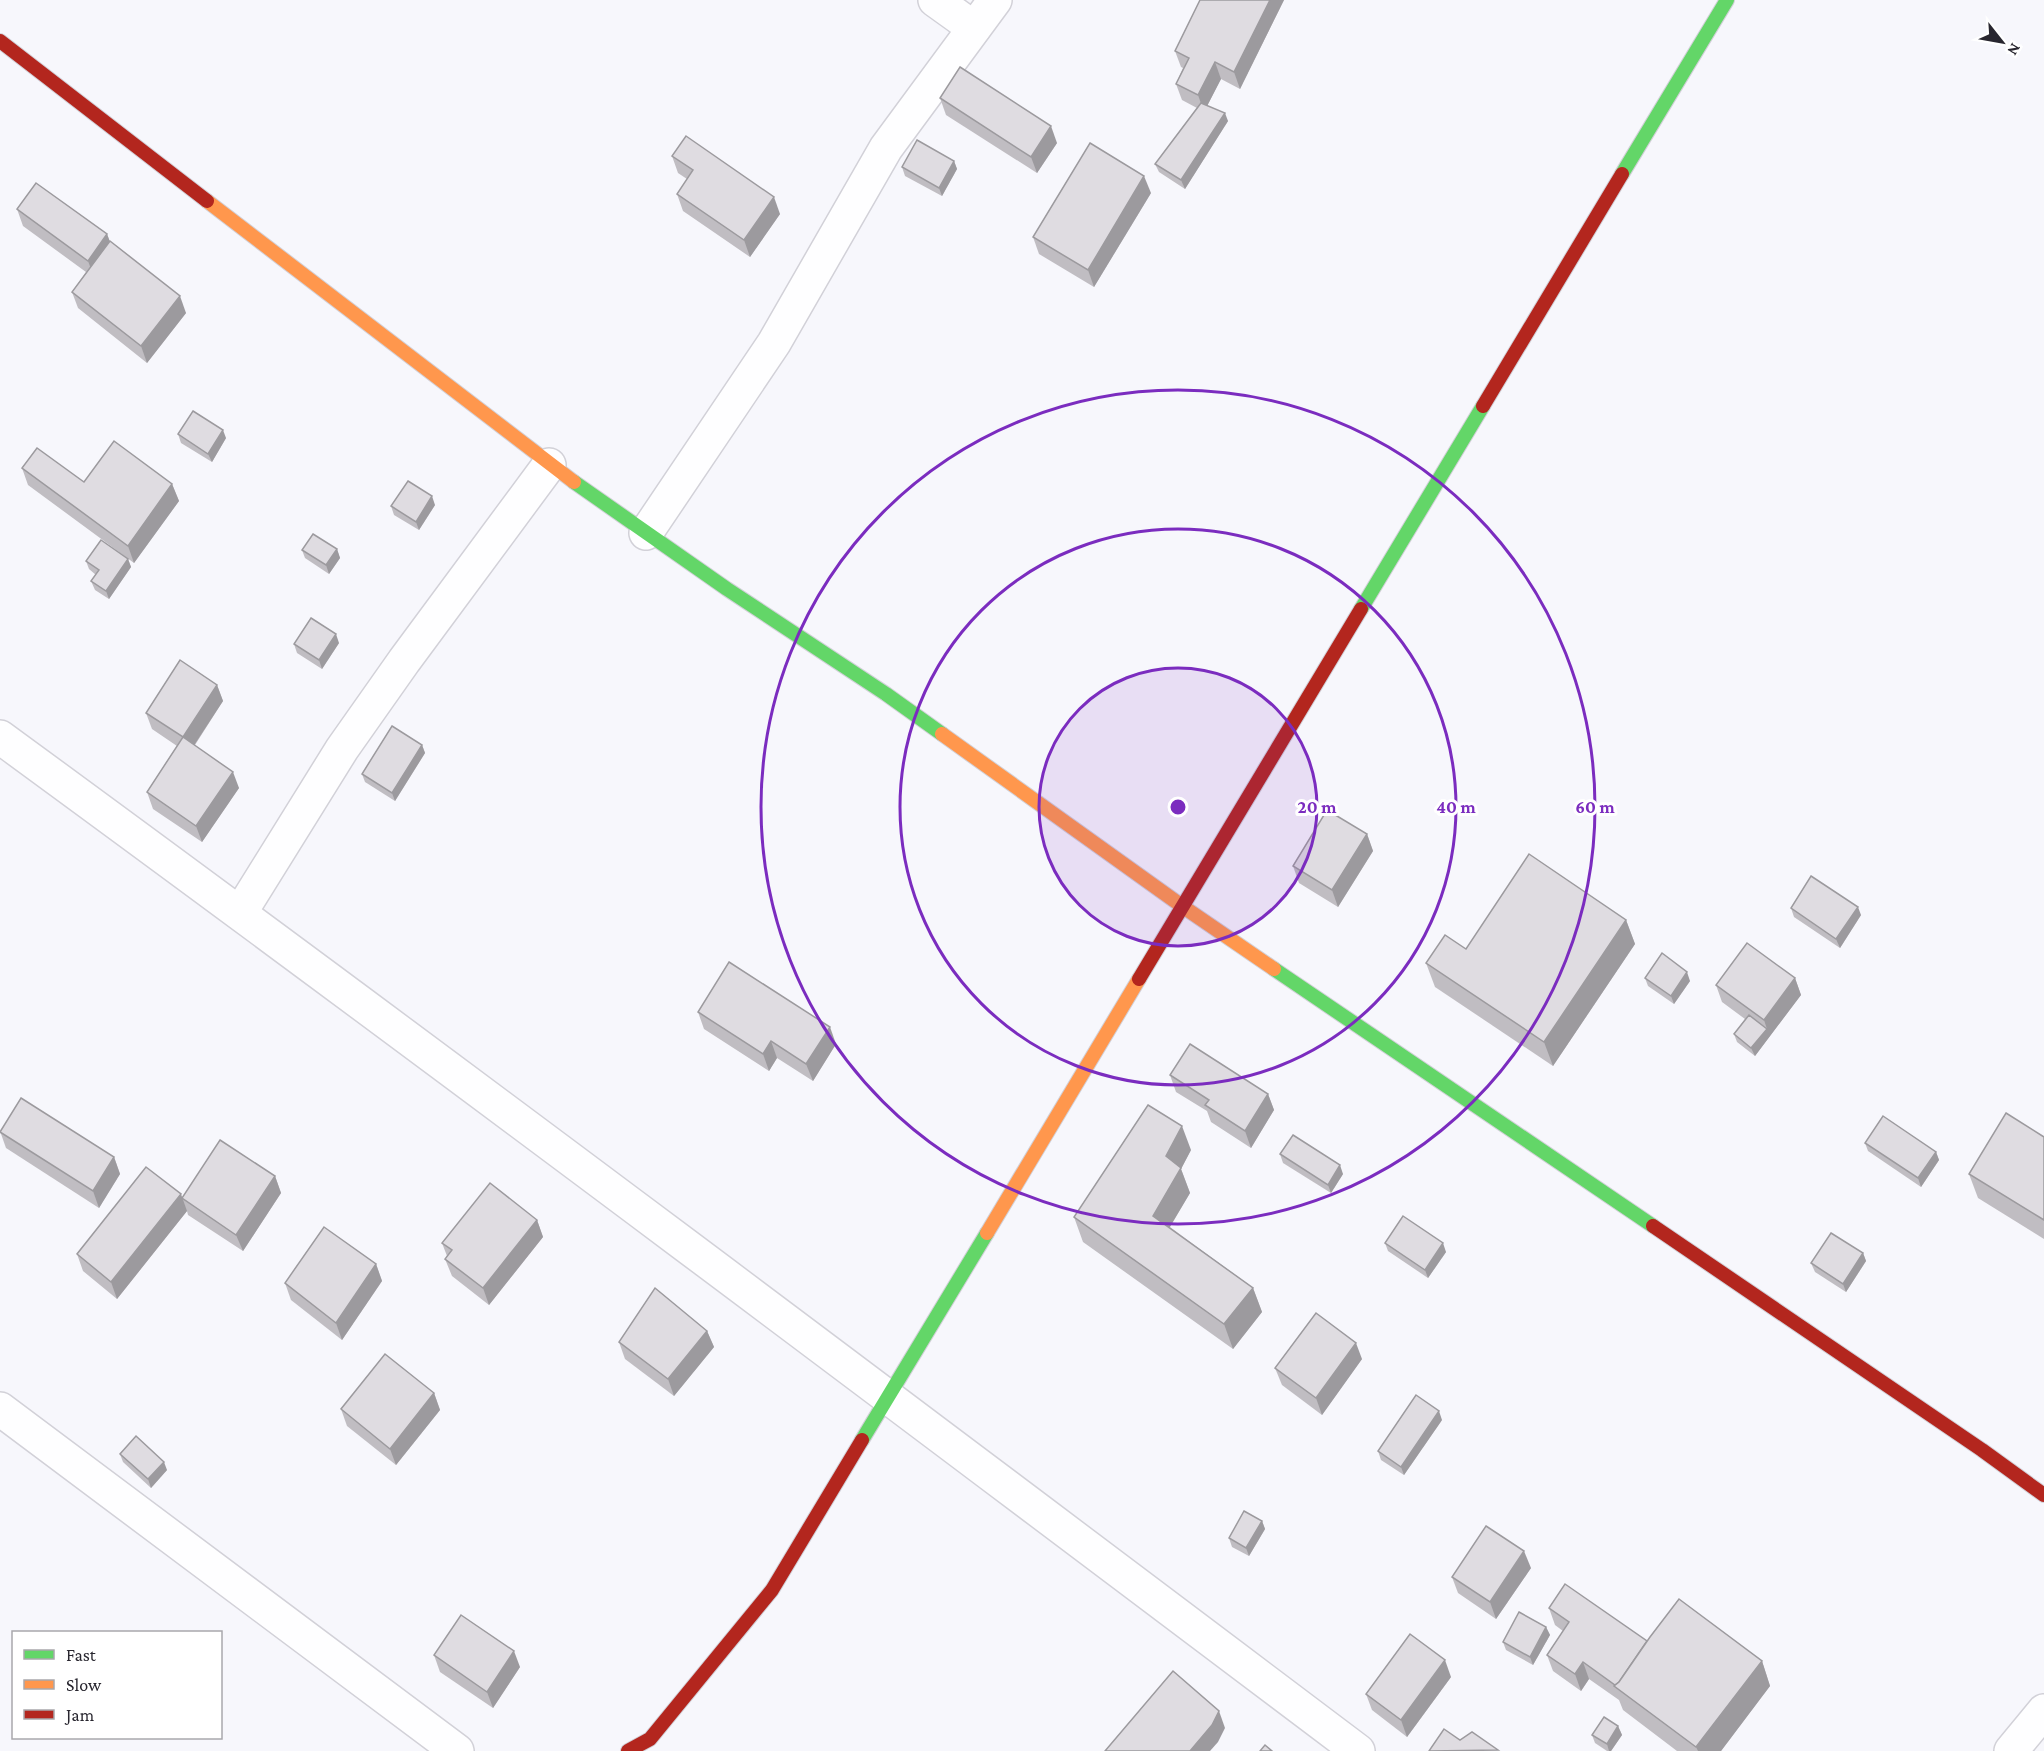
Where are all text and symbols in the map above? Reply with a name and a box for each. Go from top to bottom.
north arrow [1972,12,2032,72]
text: N [2004,40,2025,59]
centre of rings [1168,797,1188,817]
text: 20 m [1298,797,1337,817]
text: 40 m [1436,797,1476,817]
text: 60 m [1575,797,1615,817]
legend [12,1631,222,1739]
text: Fast [66,1645,97,1665]
text: Slow [66,1675,102,1695]
text: Jam [64,1705,95,1725]

